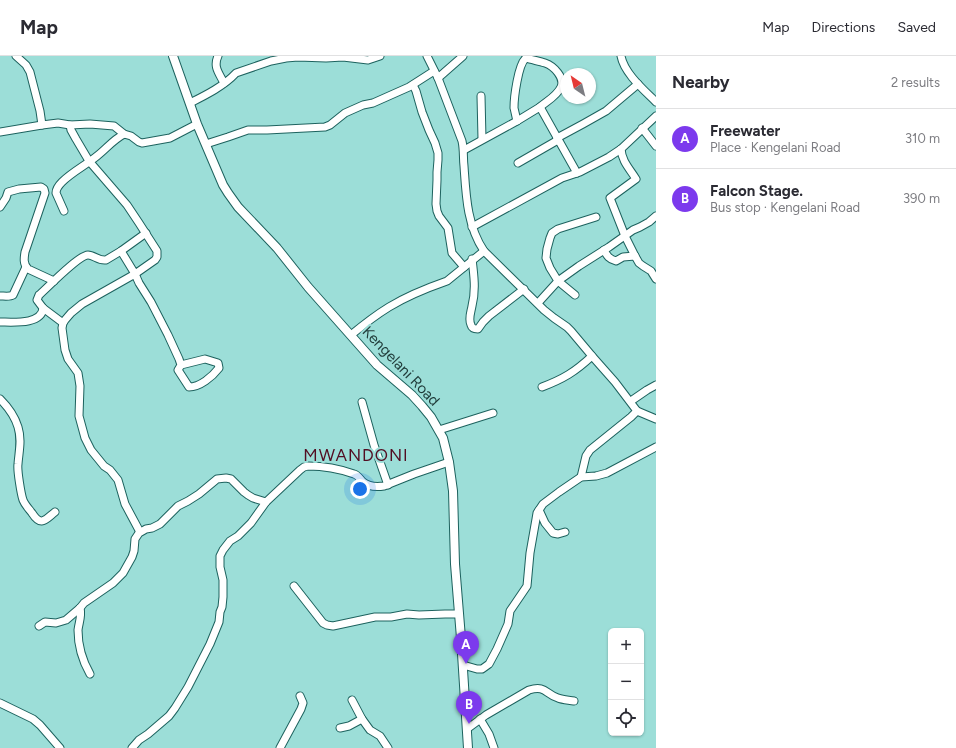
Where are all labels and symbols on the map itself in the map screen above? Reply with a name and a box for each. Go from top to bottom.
north arrow [560,68,596,104]
street label: Kengelani Road [359,322,443,410]
district label: MWANDONI [303,445,409,465]
your location [350,479,370,499]
pin: A [453,631,479,664]
pin: B [456,691,482,724]

